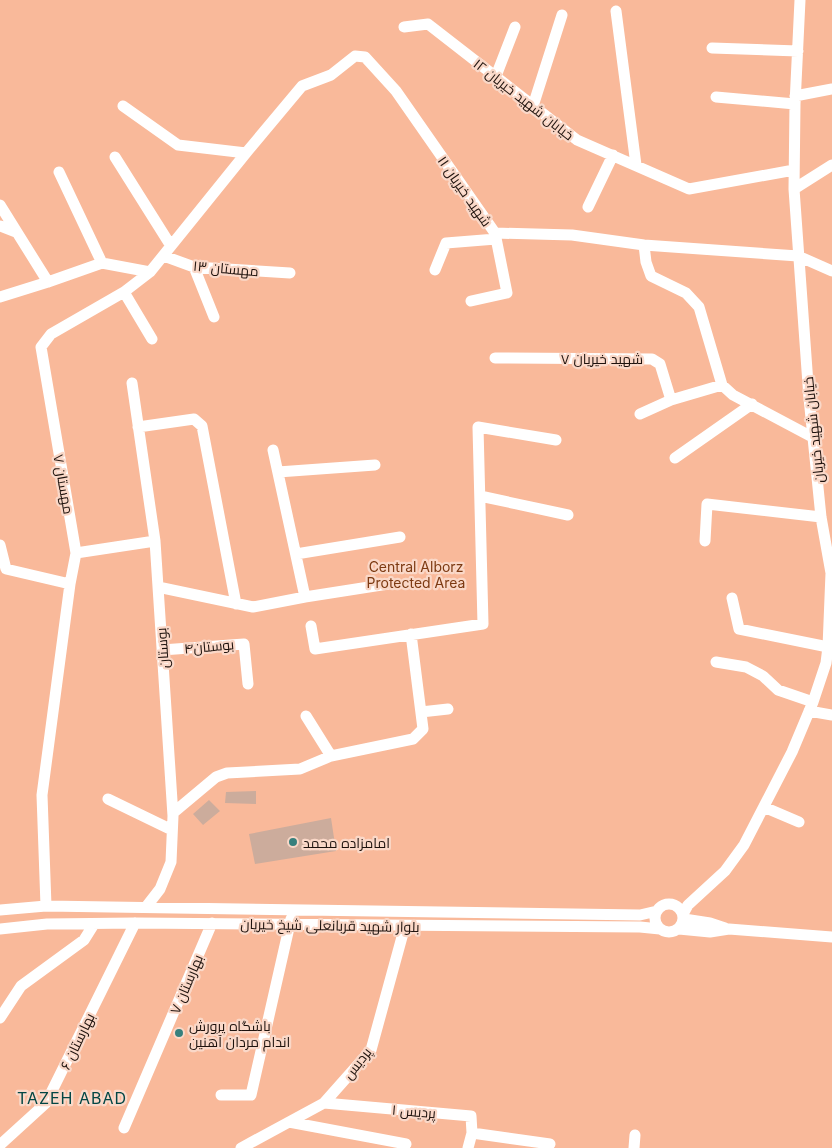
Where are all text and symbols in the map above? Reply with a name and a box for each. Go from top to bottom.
street label: خیابان شهید خیریان ۱۲ [471,55,577,143]
street label: شهید خیریان ۱۱ [434,152,496,230]
street label: مهستان ۱۳ [193,257,259,279]
street label: شهید خیریان ۷ [561,350,643,367]
street label: خیابان شهید خیریان [799,376,827,484]
street label: مهستان ۷ [50,453,78,515]
park label: Central Alborz Protected Area [367,558,465,591]
street label: بوستان [152,627,172,669]
street label: بوستان۴ [183,635,235,657]
place label: امامزاده محمد [303,834,390,851]
marker: امامزاده محمد [287,836,299,848]
street label: بلوار شهید قربانعلی شیخ خیریان [240,915,420,936]
street label: بهارستان ۷ [166,952,206,1016]
street label: بهارستان ۶ [56,1010,98,1072]
place label: باشگاه پرورش اندام مردان آهنین [189,1017,290,1052]
marker: باشگاه پرورش اندام مردان آهنین [173,1027,185,1039]
street label: پردیس [339,1043,376,1084]
district label: TAZEH ABAD [17,1088,127,1108]
street label: پردیس ۱ [391,1101,437,1123]

